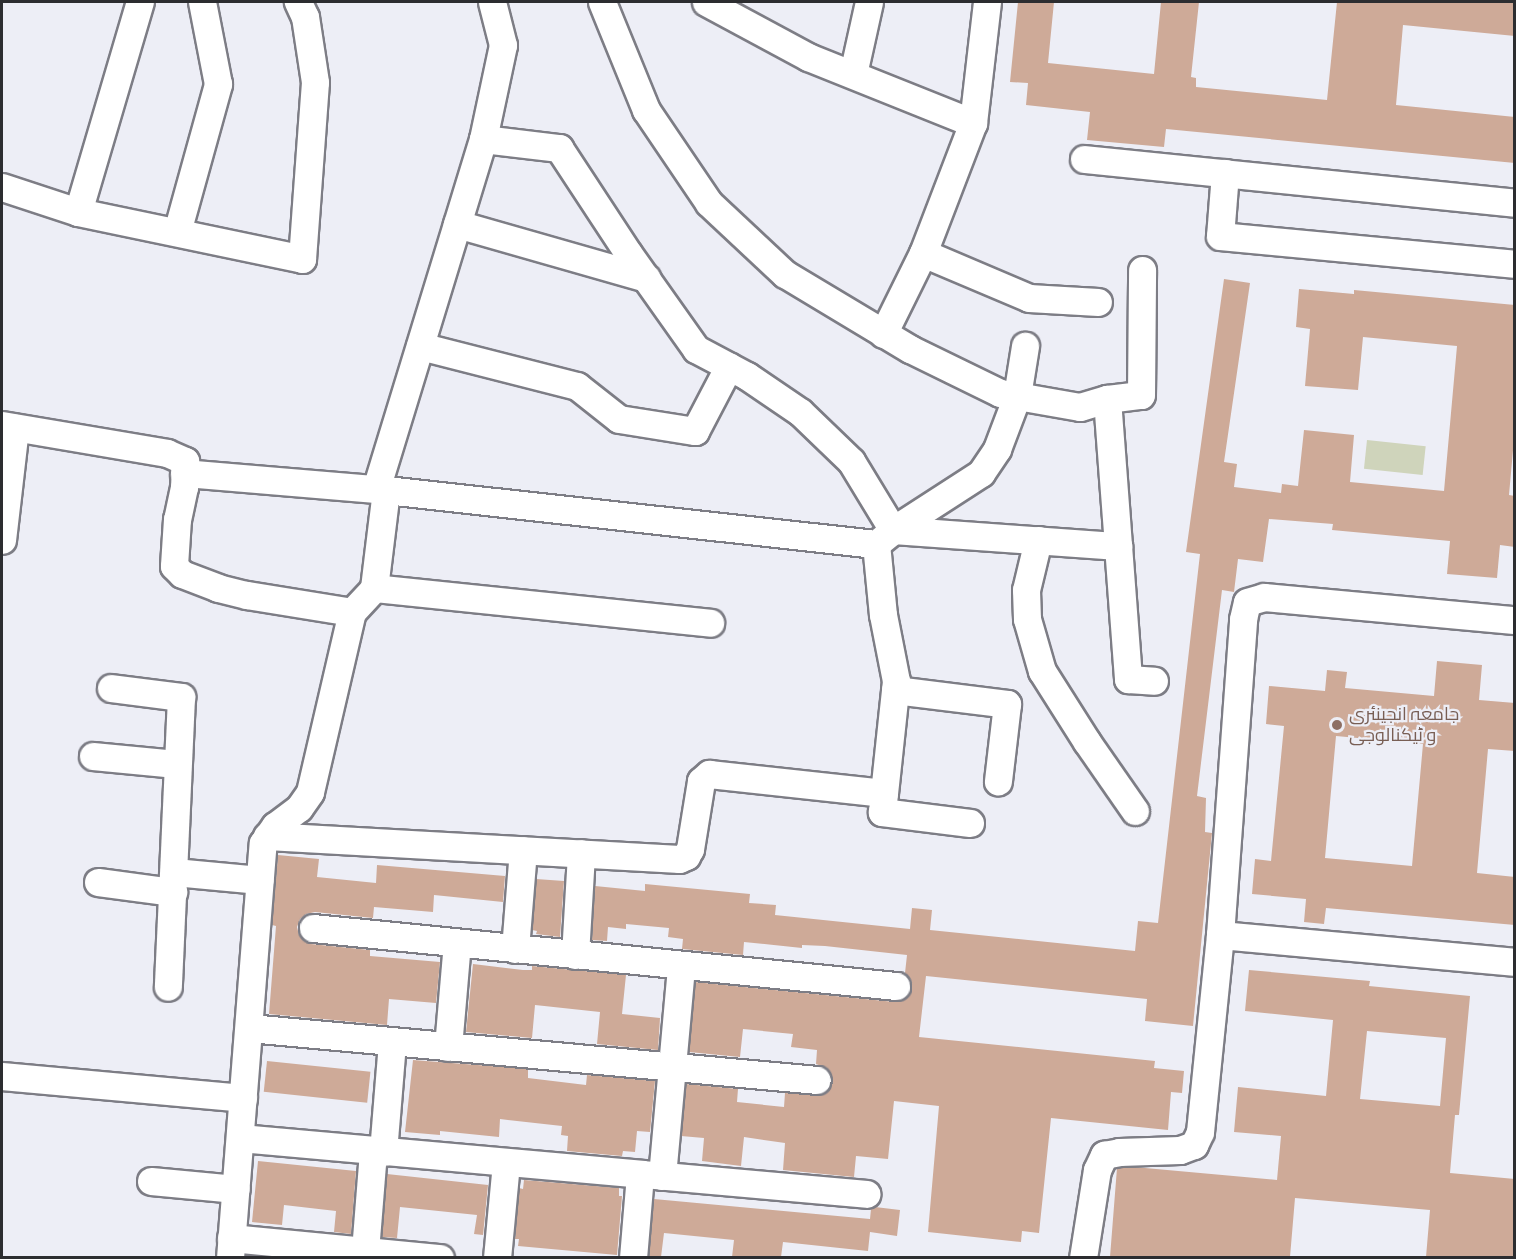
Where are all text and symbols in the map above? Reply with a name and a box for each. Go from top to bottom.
place label: جامعہ انجینئری و ٹیکنالوجی [1349,704,1459,746]
marker: جامعہ انجینئری و ٹیکنالوجی [1330,718,1344,732]

